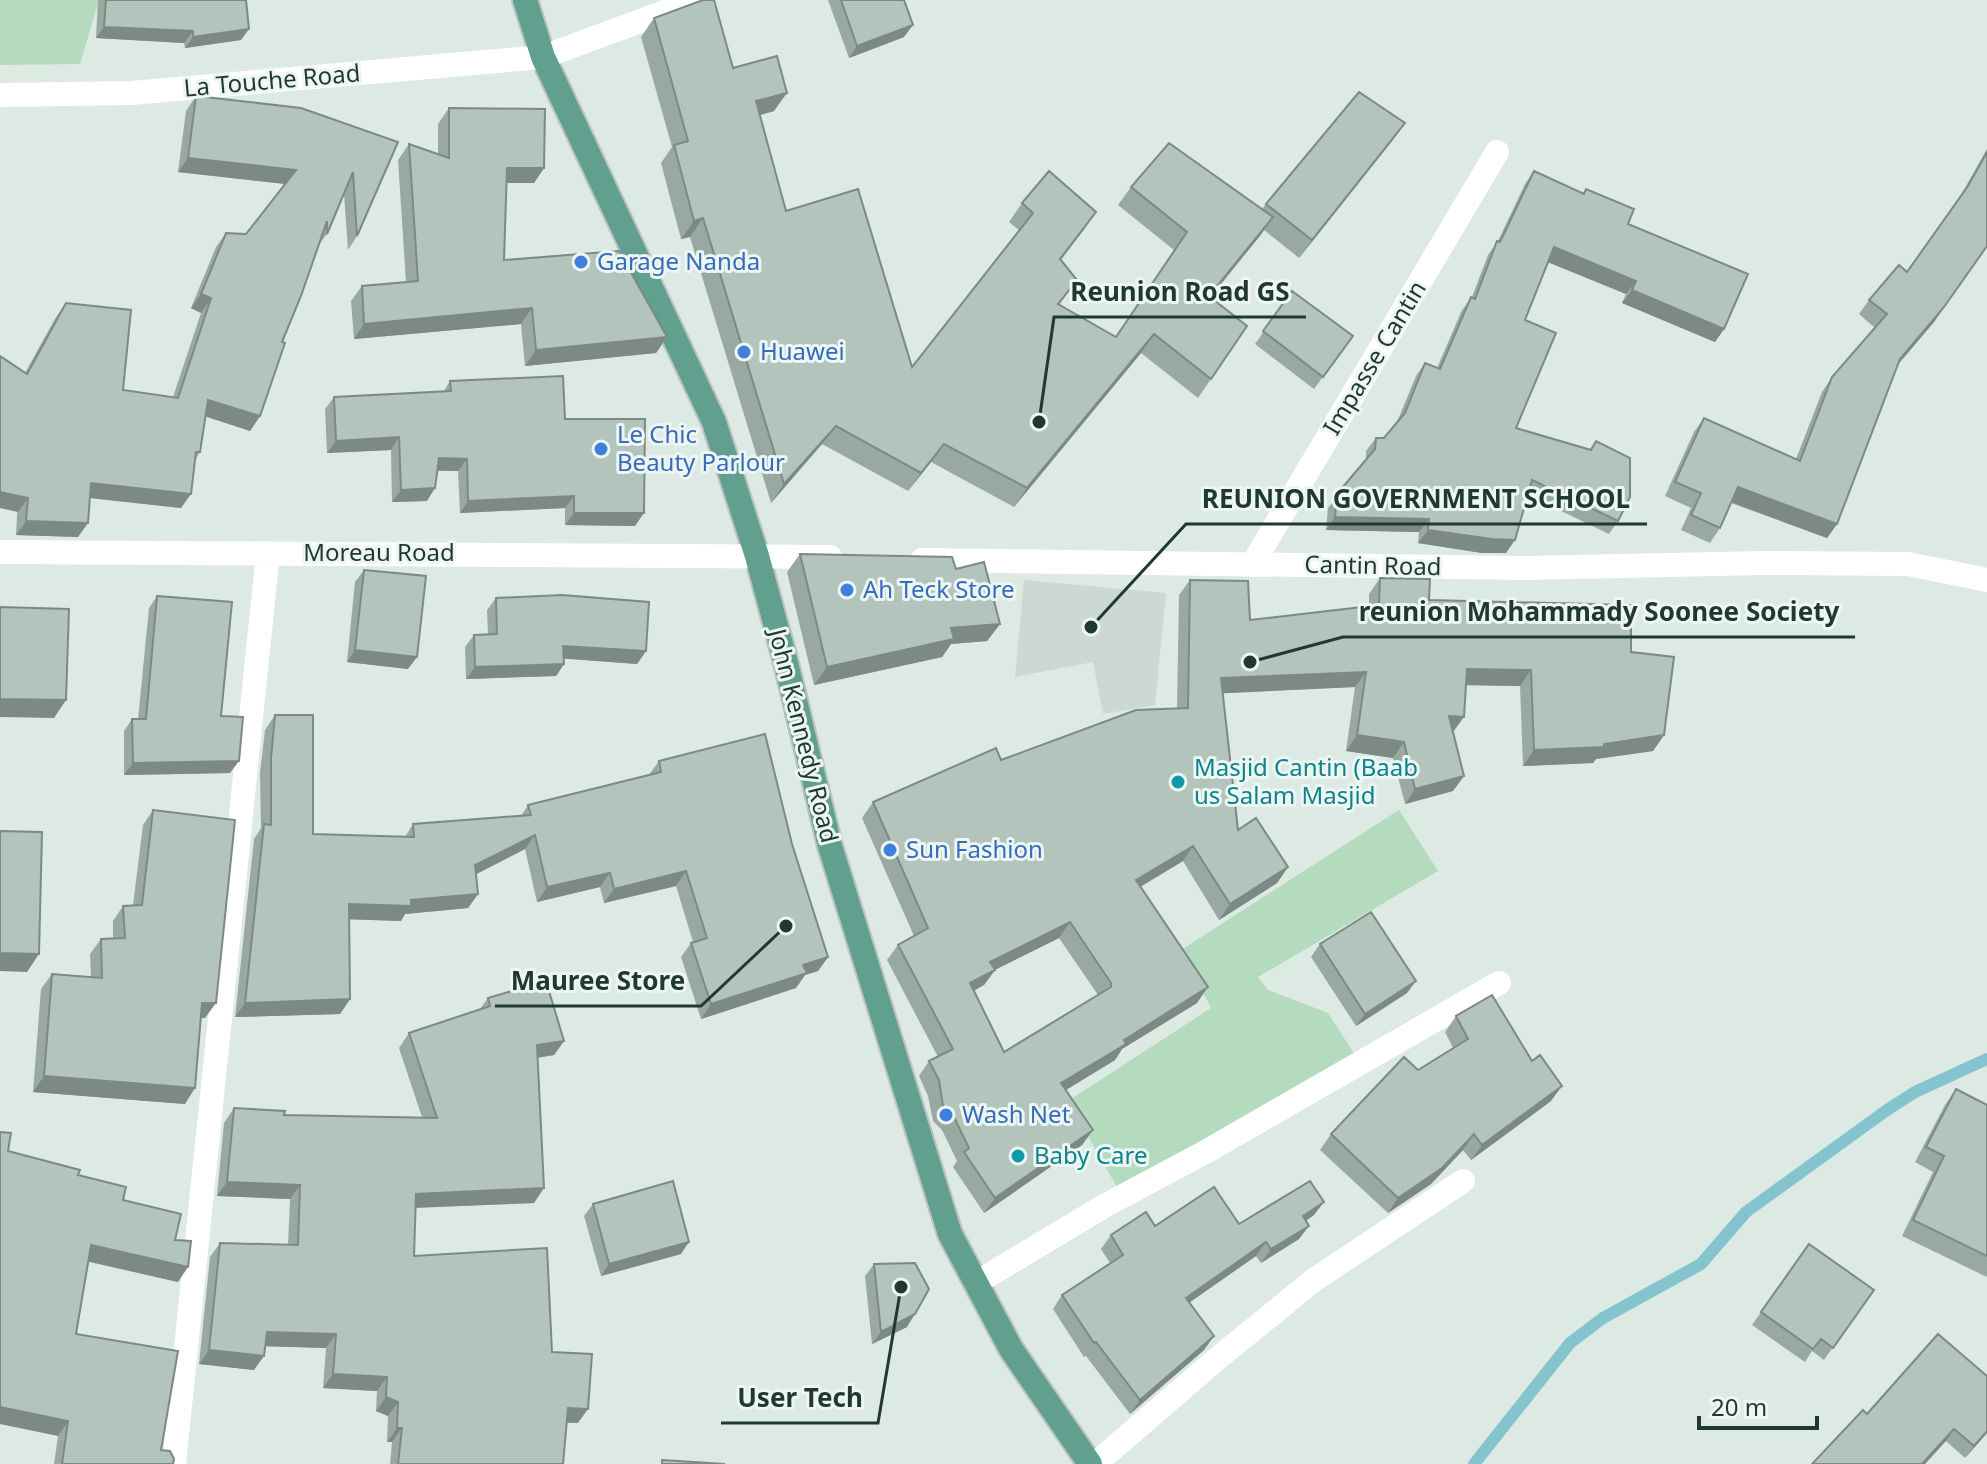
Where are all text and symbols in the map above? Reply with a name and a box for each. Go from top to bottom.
street label: La Touche Road [182,55,362,104]
place label: Garage Nanda [597,244,760,277]
marker: Garage Nanda [572,253,590,271]
callout: Reunion Road GS [1054,267,1306,317]
text: Reunion Road GS [1070,273,1290,309]
street label: Impasse Cantin [1315,274,1433,441]
place label: Huawei [760,334,845,367]
marker: Huawei [735,343,753,361]
place label: Le Chic Beauty Parlour [617,417,785,478]
marker: Le Chic Beauty Parlour [592,440,610,458]
callout: REUNION GOVERNMENT SCHOOL [1186,474,1647,524]
text: REUNION GOVERNMENT SCHOOL [1202,480,1630,516]
street label: Moreau Road [303,535,455,568]
street label: Cantin Road [1304,547,1442,582]
place label: Ah Teck Store [863,572,1015,605]
marker: Ah Teck Store [838,581,856,599]
callout: reunion Mohammady Soonee Society [1343,587,1855,637]
text: reunion Mohammady Soonee Society [1359,593,1839,629]
street label: John Kennedy Road [761,623,847,846]
place label: Masjid Cantin (Baab us Salam Masjid [1194,750,1418,811]
marker: Masjid Cantin (Baab us Salam Masjid [1169,773,1187,791]
place label: Sun Fashion [906,832,1043,865]
marker: Sun Fashion [881,841,899,859]
callout: Mauree Store [495,956,701,1006]
text: Mauree Store [511,962,685,998]
place label: Wash Net [962,1097,1071,1130]
marker: Wash Net [937,1106,955,1124]
place label: Baby Care [1034,1138,1147,1171]
marker: Baby Care [1009,1147,1027,1165]
callout: User Tech [721,1373,878,1423]
text: User Tech [737,1379,863,1415]
scale bar [1699,1380,1817,1430]
text: 20 m [1711,1390,1767,1423]

